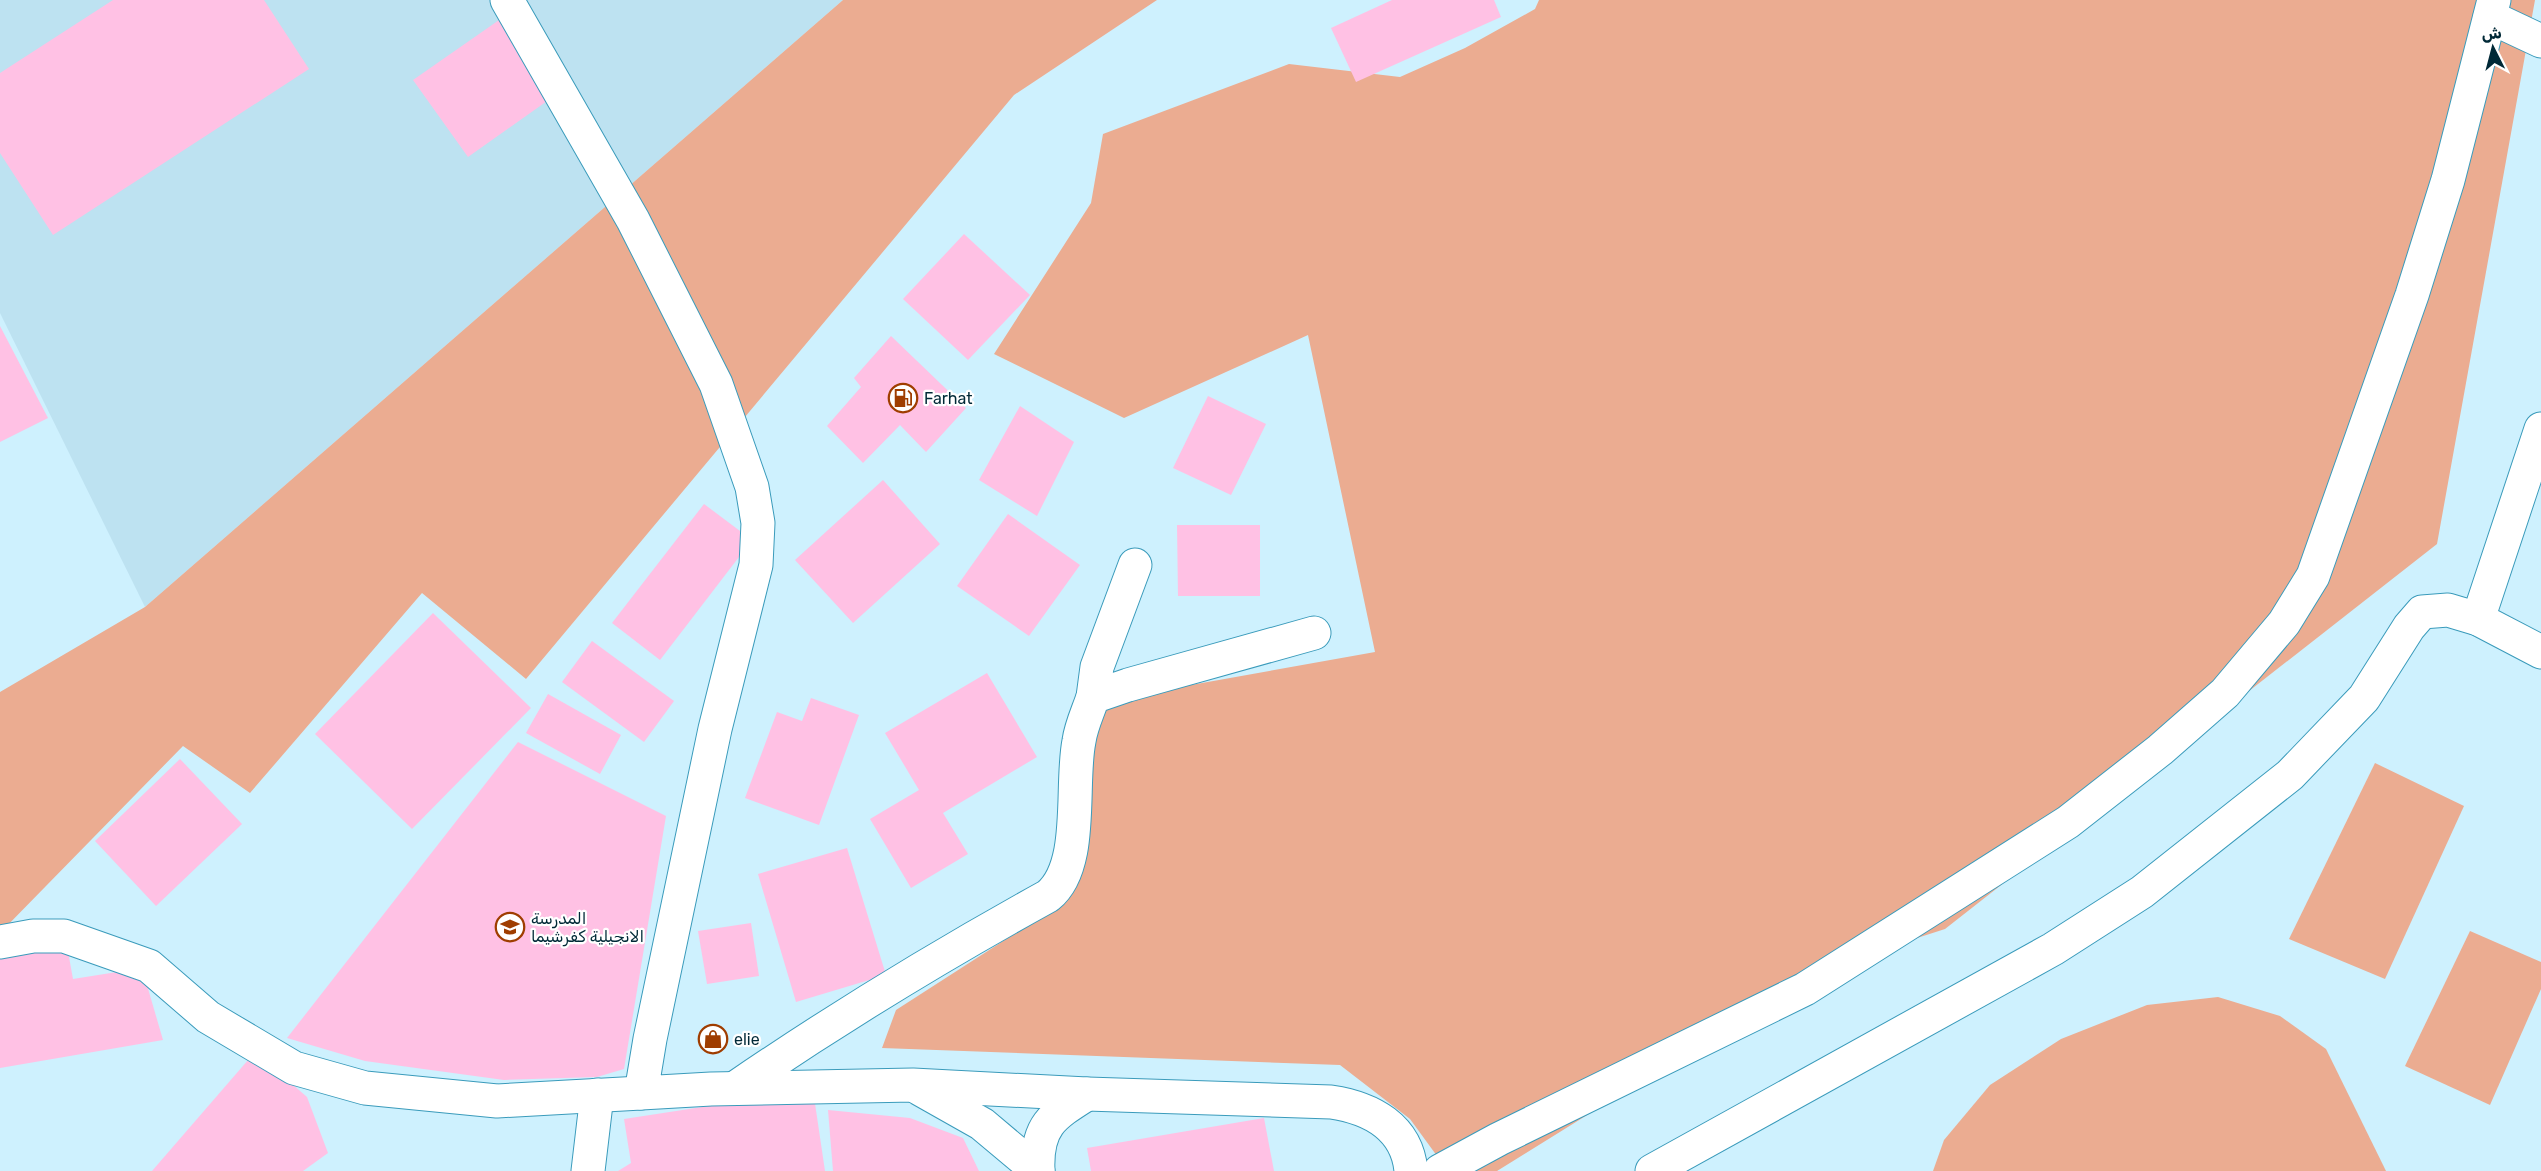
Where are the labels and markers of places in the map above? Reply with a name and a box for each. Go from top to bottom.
fuel station icon: Farhat [887,382,919,414]
place label: Farhat [924,389,973,408]
place label: المدرسة الانجيلية كفرشيما [531,909,644,947]
school or university icon: المدرسة الانجيلية كفرشيما [494,911,526,943]
shop icon: elie [697,1023,729,1055]
place label: elie [734,1030,760,1049]

